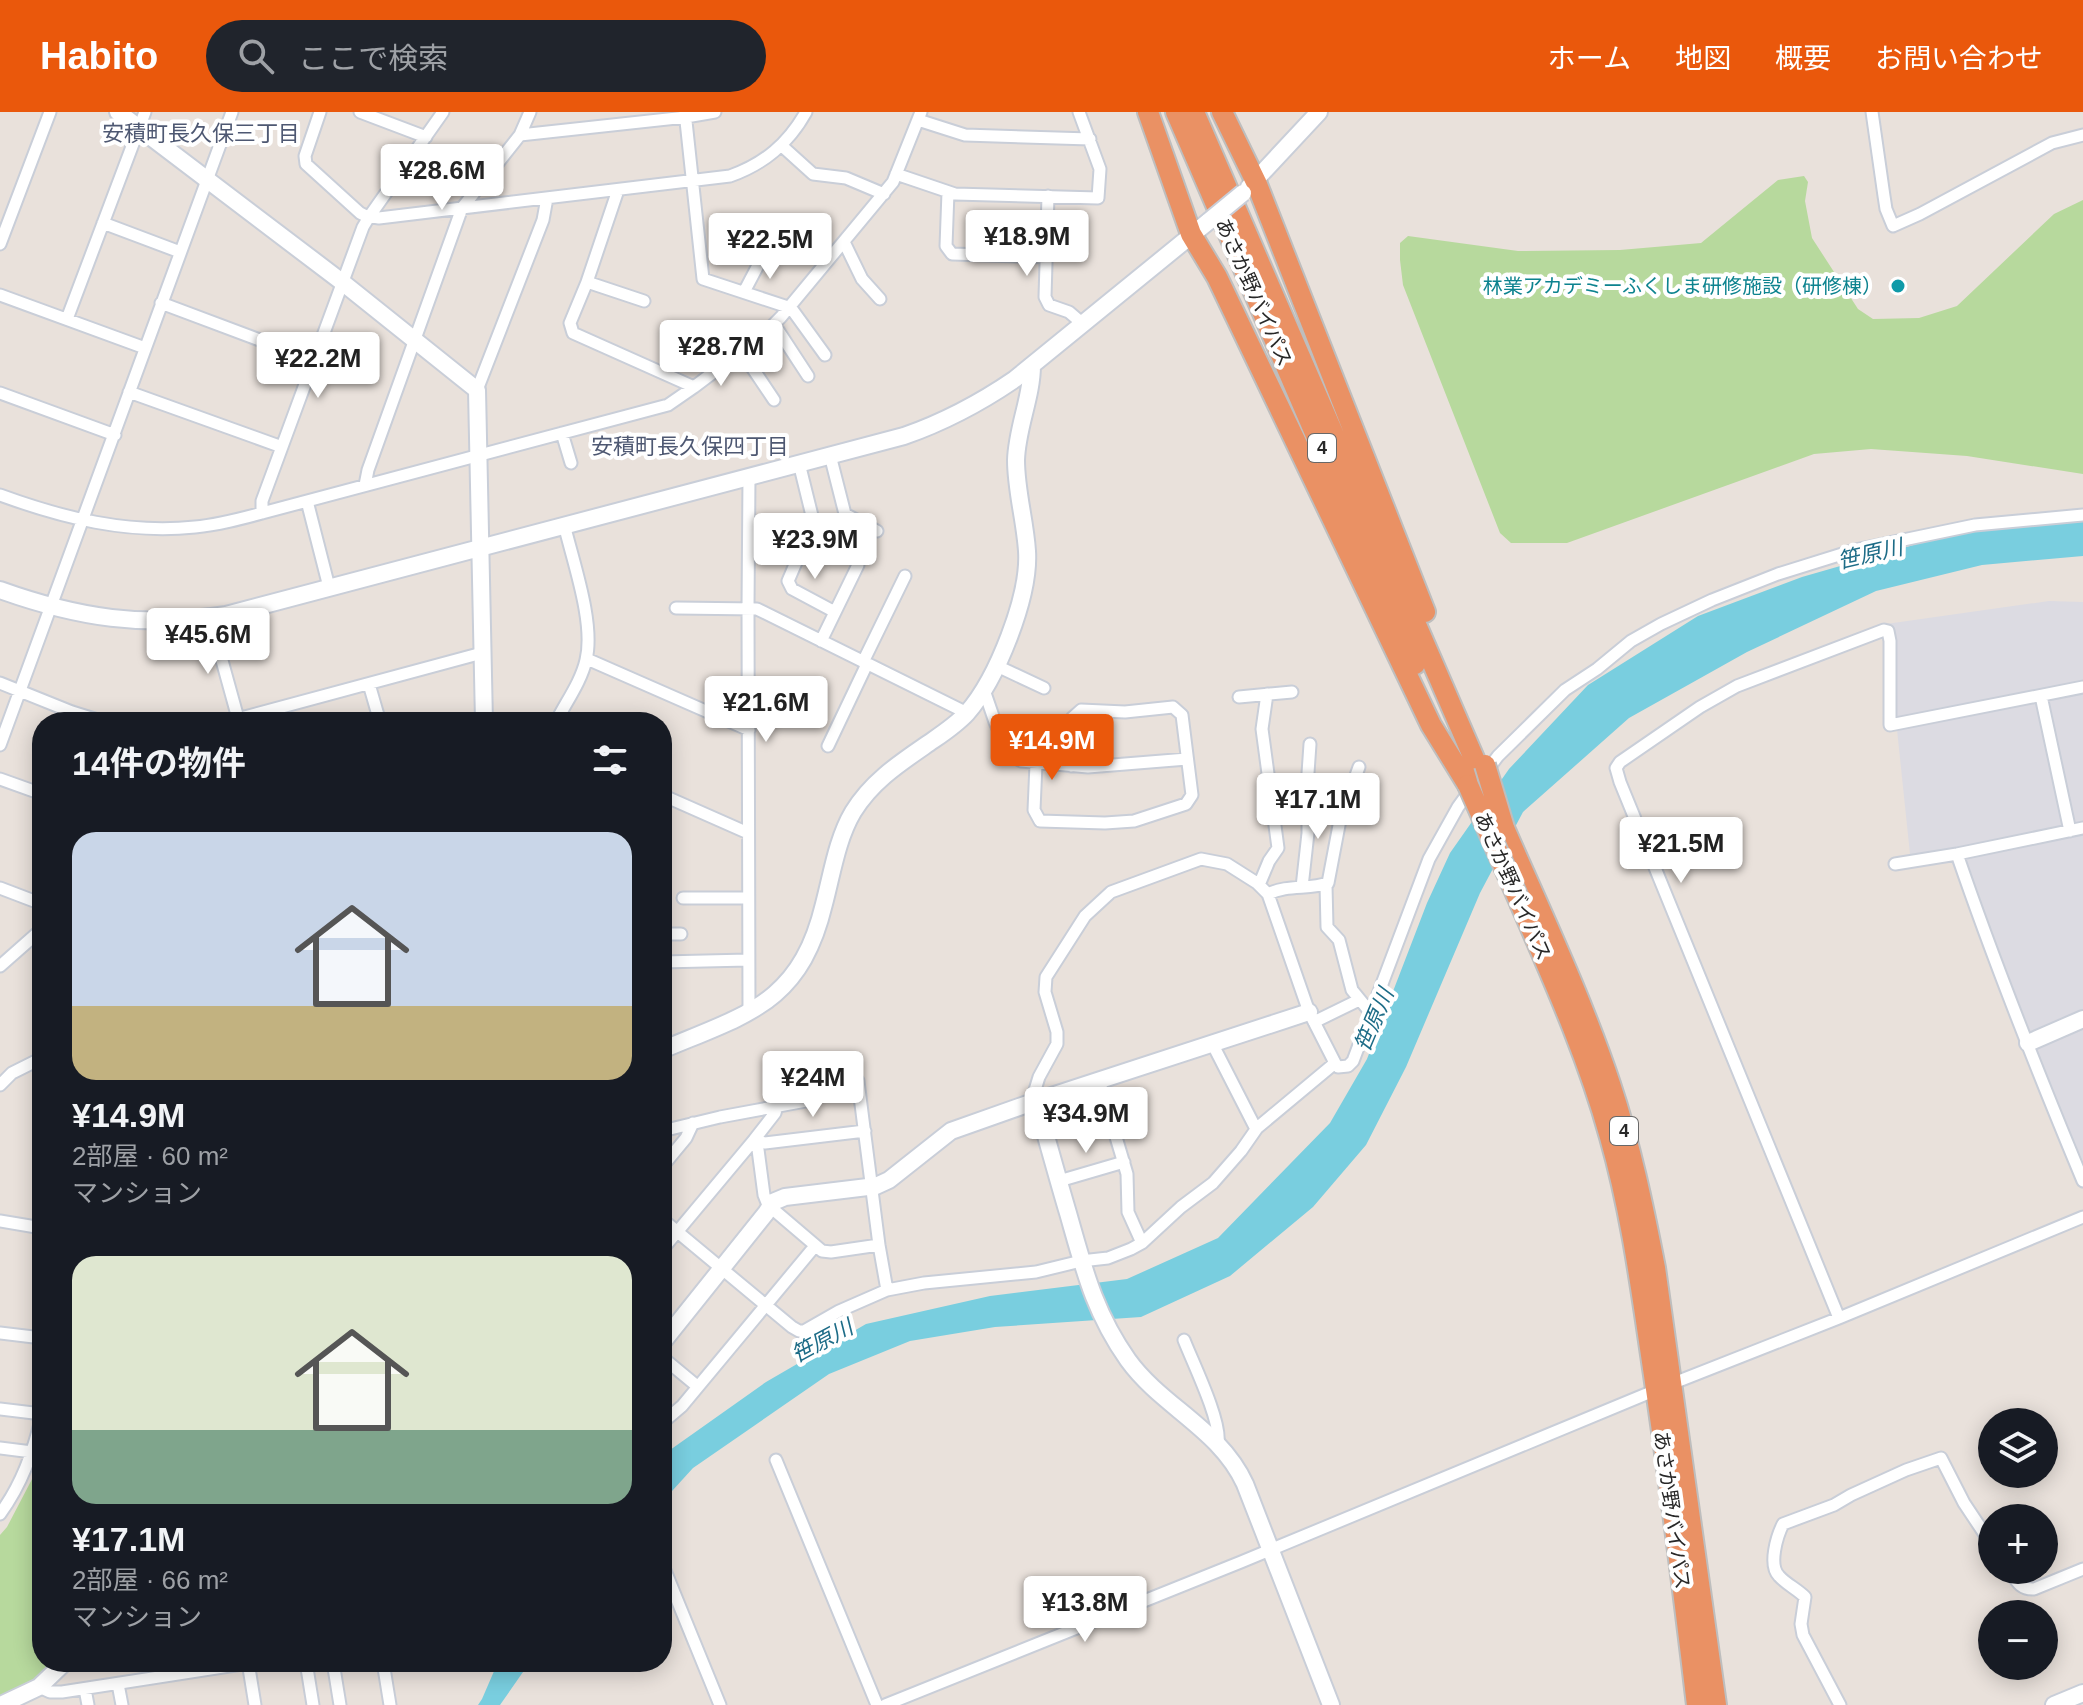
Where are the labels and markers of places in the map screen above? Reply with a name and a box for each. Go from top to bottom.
pin: ¥28.6M [377,144,507,212]
pin: ¥18.9M [962,210,1092,278]
pin: ¥22.5M [705,213,835,281]
place label: 林業アカデミーふくしま研修施設（研修棟） [1483,275,1882,297]
marker: 林業アカデミーふくしま研修施設（研修棟） [1889,277,1907,295]
pin: ¥28.7M [656,320,786,388]
pin: ¥22.2M [253,332,383,400]
pin: ¥23.9M [750,513,880,581]
pin: ¥45.6M [143,608,273,676]
pin: ¥21.6M [701,676,831,744]
pin: ¥14.9M [987,714,1117,782]
pin: ¥17.1M [1253,773,1383,841]
pin: ¥21.5M [1616,817,1746,885]
pin: ¥24M [766,1051,860,1119]
pin: ¥34.9M [1021,1087,1151,1155]
pin: ¥13.8M [1020,1576,1150,1644]

